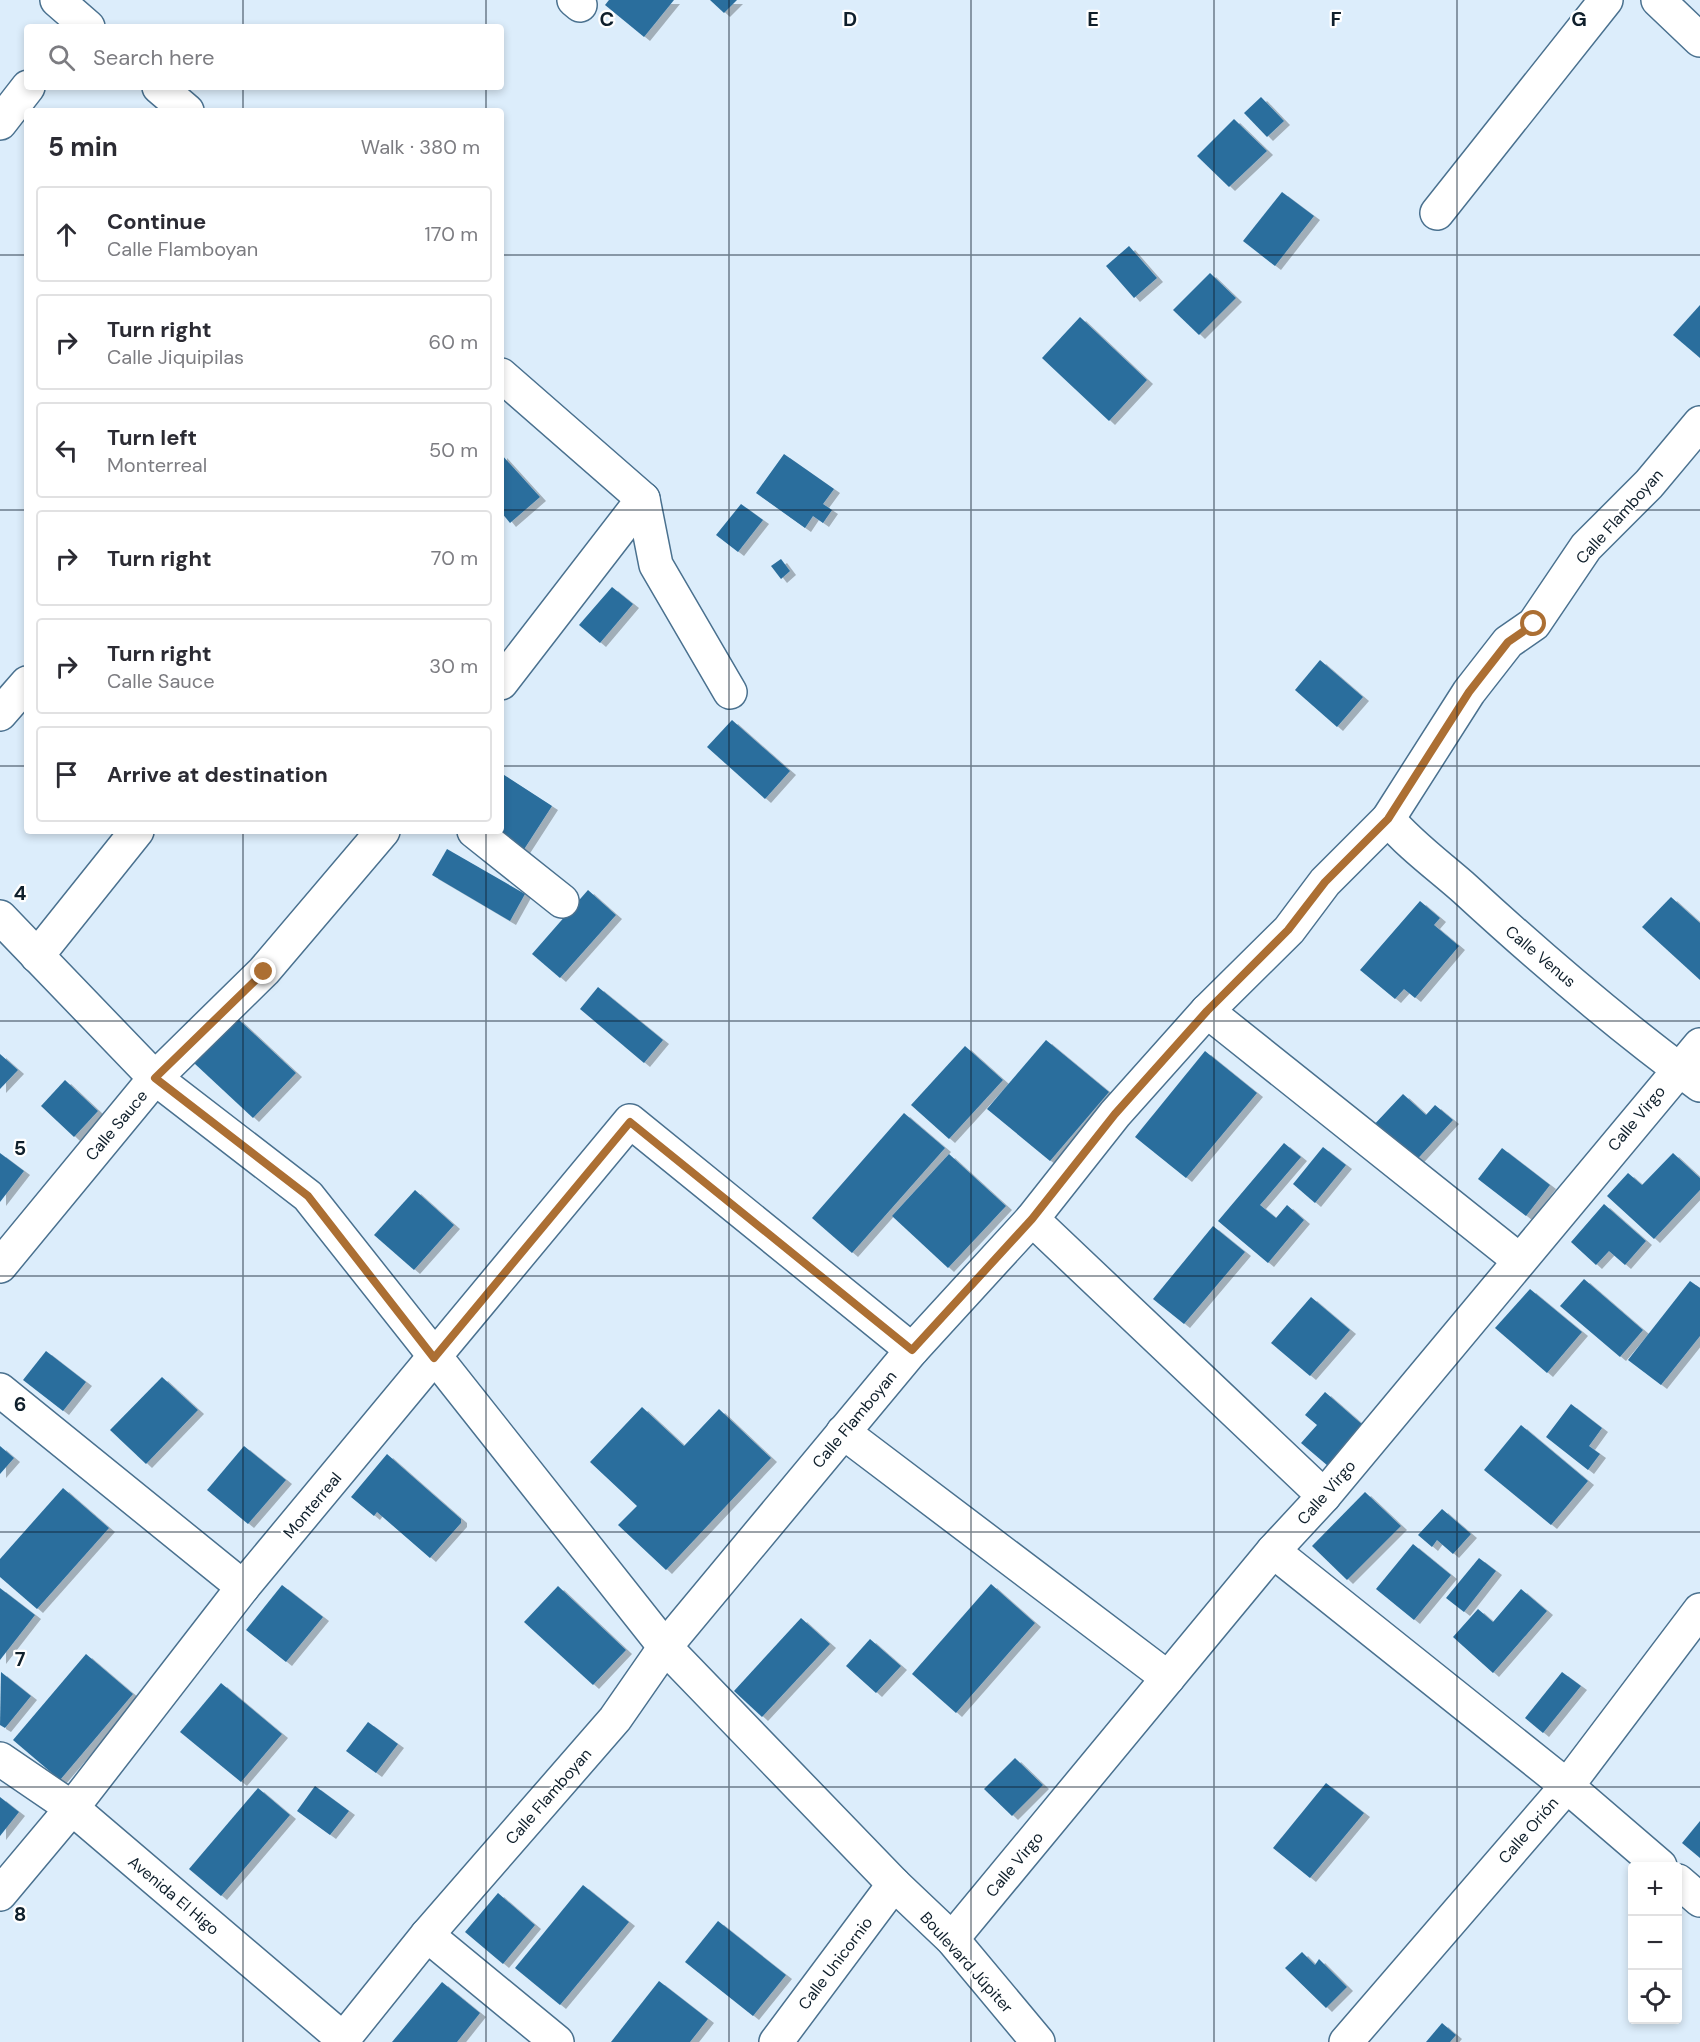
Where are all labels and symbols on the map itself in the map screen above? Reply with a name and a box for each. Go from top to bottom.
text: C [600,6,614,32]
text: D [843,6,857,32]
text: E [1087,6,1099,32]
text: F [1330,6,1342,32]
text: G [1571,6,1587,32]
street label: Calle Flamboyan [1571,464,1668,568]
route start [1520,610,1546,636]
text: 4 [14,880,27,906]
street label: Calle Venus [1501,921,1580,992]
route end [250,958,276,984]
street label: Calle Virgo [1603,1081,1670,1155]
street label: Calle Sauce [81,1086,152,1165]
text: 5 [14,1135,26,1161]
street label: Calle Flamboyan [807,1366,901,1472]
text: 6 [14,1391,26,1417]
street label: Calle Virgo [1293,1456,1360,1529]
street label: Monterreal [279,1468,346,1543]
text: 7 [15,1646,26,1672]
street label: Calle Flamboyan [501,1744,596,1849]
street label: Calle Orión [1494,1793,1563,1868]
street label: Calle Virgo [981,1827,1048,1901]
street label: Avenida El Higo [124,1851,224,1940]
text: 8 [14,1901,26,1927]
street label: Boulevard Júpiter [916,1907,1018,2017]
street label: Calle Unicornio [794,1913,877,2014]

